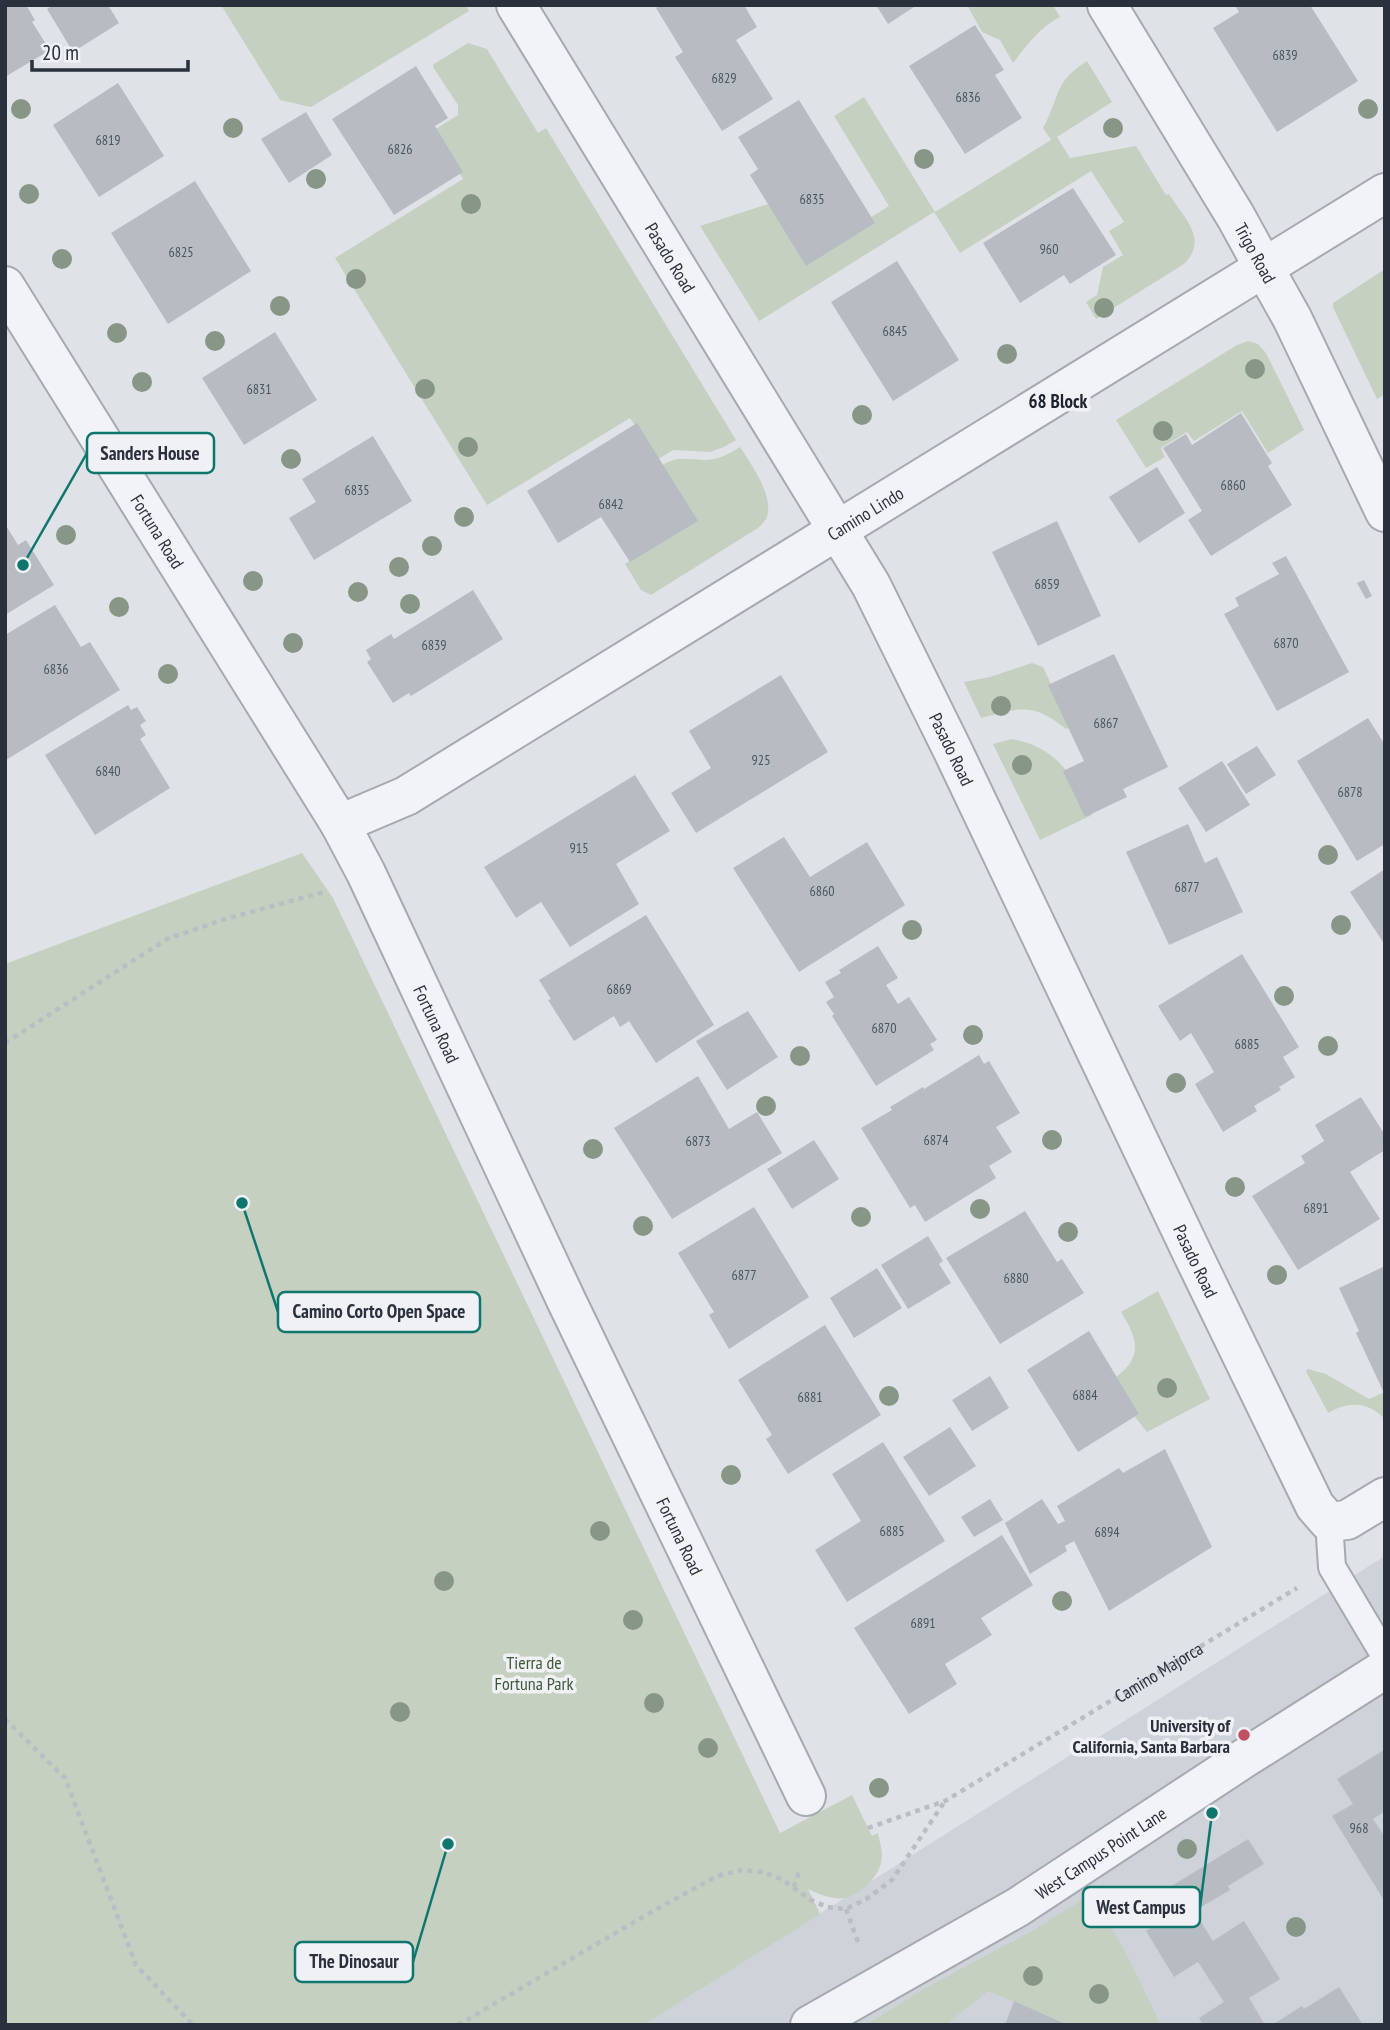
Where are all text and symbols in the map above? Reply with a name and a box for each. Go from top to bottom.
scale bar [32,28,187,72]
text: 20 m [42,39,79,66]
house number: 6839 [1272,46,1298,64]
house number: 6829 [711,69,737,87]
house number: 6836 [955,88,981,106]
house number: 6819 [95,131,121,149]
house number: 6826 [387,140,413,158]
house number: 6835 [799,190,825,208]
street label: Pasado Road [640,218,701,297]
street label: Trigo Road [1230,219,1282,287]
house number: 960 [1040,240,1058,258]
house number: 6825 [168,243,194,261]
house number: 6845 [882,322,908,340]
house number: 6831 [246,380,272,398]
district label: 68 Block [1029,389,1088,413]
callout: Sanders House [87,433,214,473]
text: Sanders House [100,441,200,465]
house number: 6860 [1220,476,1246,494]
house number: 6835 [344,481,370,499]
street label: Camino Lindo [823,481,908,545]
street label: Fortuna Road [126,490,189,573]
house number: 6842 [598,495,624,513]
house number: 6859 [1034,575,1060,593]
house number: 6870 [1273,634,1299,652]
house number: 6839 [421,636,447,654]
house number: 6836 [43,660,69,678]
street label: Pasado Road [924,709,979,789]
house number: 6867 [1093,714,1119,732]
house number: 925 [752,751,770,769]
house number: 6840 [95,762,121,780]
house number: 6878 [1337,783,1363,801]
house number: 915 [570,839,588,857]
house number: 6877 [1174,878,1200,896]
house number: 6860 [809,882,835,900]
house number: 6869 [606,980,632,998]
street label: Fortuna Road [409,982,465,1066]
house number: 6870 [871,1019,897,1037]
house number: 6885 [1234,1035,1260,1053]
house number: 6874 [923,1131,949,1149]
house number: 6873 [685,1132,711,1150]
house number: 6891 [1303,1199,1329,1217]
street label: Pasado Road [1169,1221,1223,1301]
house number: 6877 [731,1266,757,1284]
house number: 6880 [1003,1269,1029,1287]
callout: Camino Corto Open Space [278,1292,480,1332]
text: Camino Corto Open Space [293,1299,465,1323]
house number: 6884 [1072,1386,1098,1404]
house number: 6881 [797,1388,823,1406]
street label: Fortuna Road [652,1494,709,1578]
house number: 6885 [879,1522,905,1540]
house number: 6894 [1094,1523,1120,1541]
house number: 6891 [910,1614,936,1632]
street label: Camino Majorca [1110,1636,1207,1707]
park label: Tierra de Fortuna Park [494,1651,574,1695]
place label: University of California, Santa Barbara [1073,1714,1231,1758]
marker: University of California, Santa Barbara [1236,1727,1252,1743]
street label: West Campus Point Lane [1031,1801,1170,1904]
house number: 968 [1350,1819,1368,1837]
callout: West Campus [1083,1887,1200,1927]
text: West Campus [1095,1895,1186,1919]
callout: The Dinosaur [295,1942,413,1982]
text: The Dinosaur [309,1949,399,1973]

